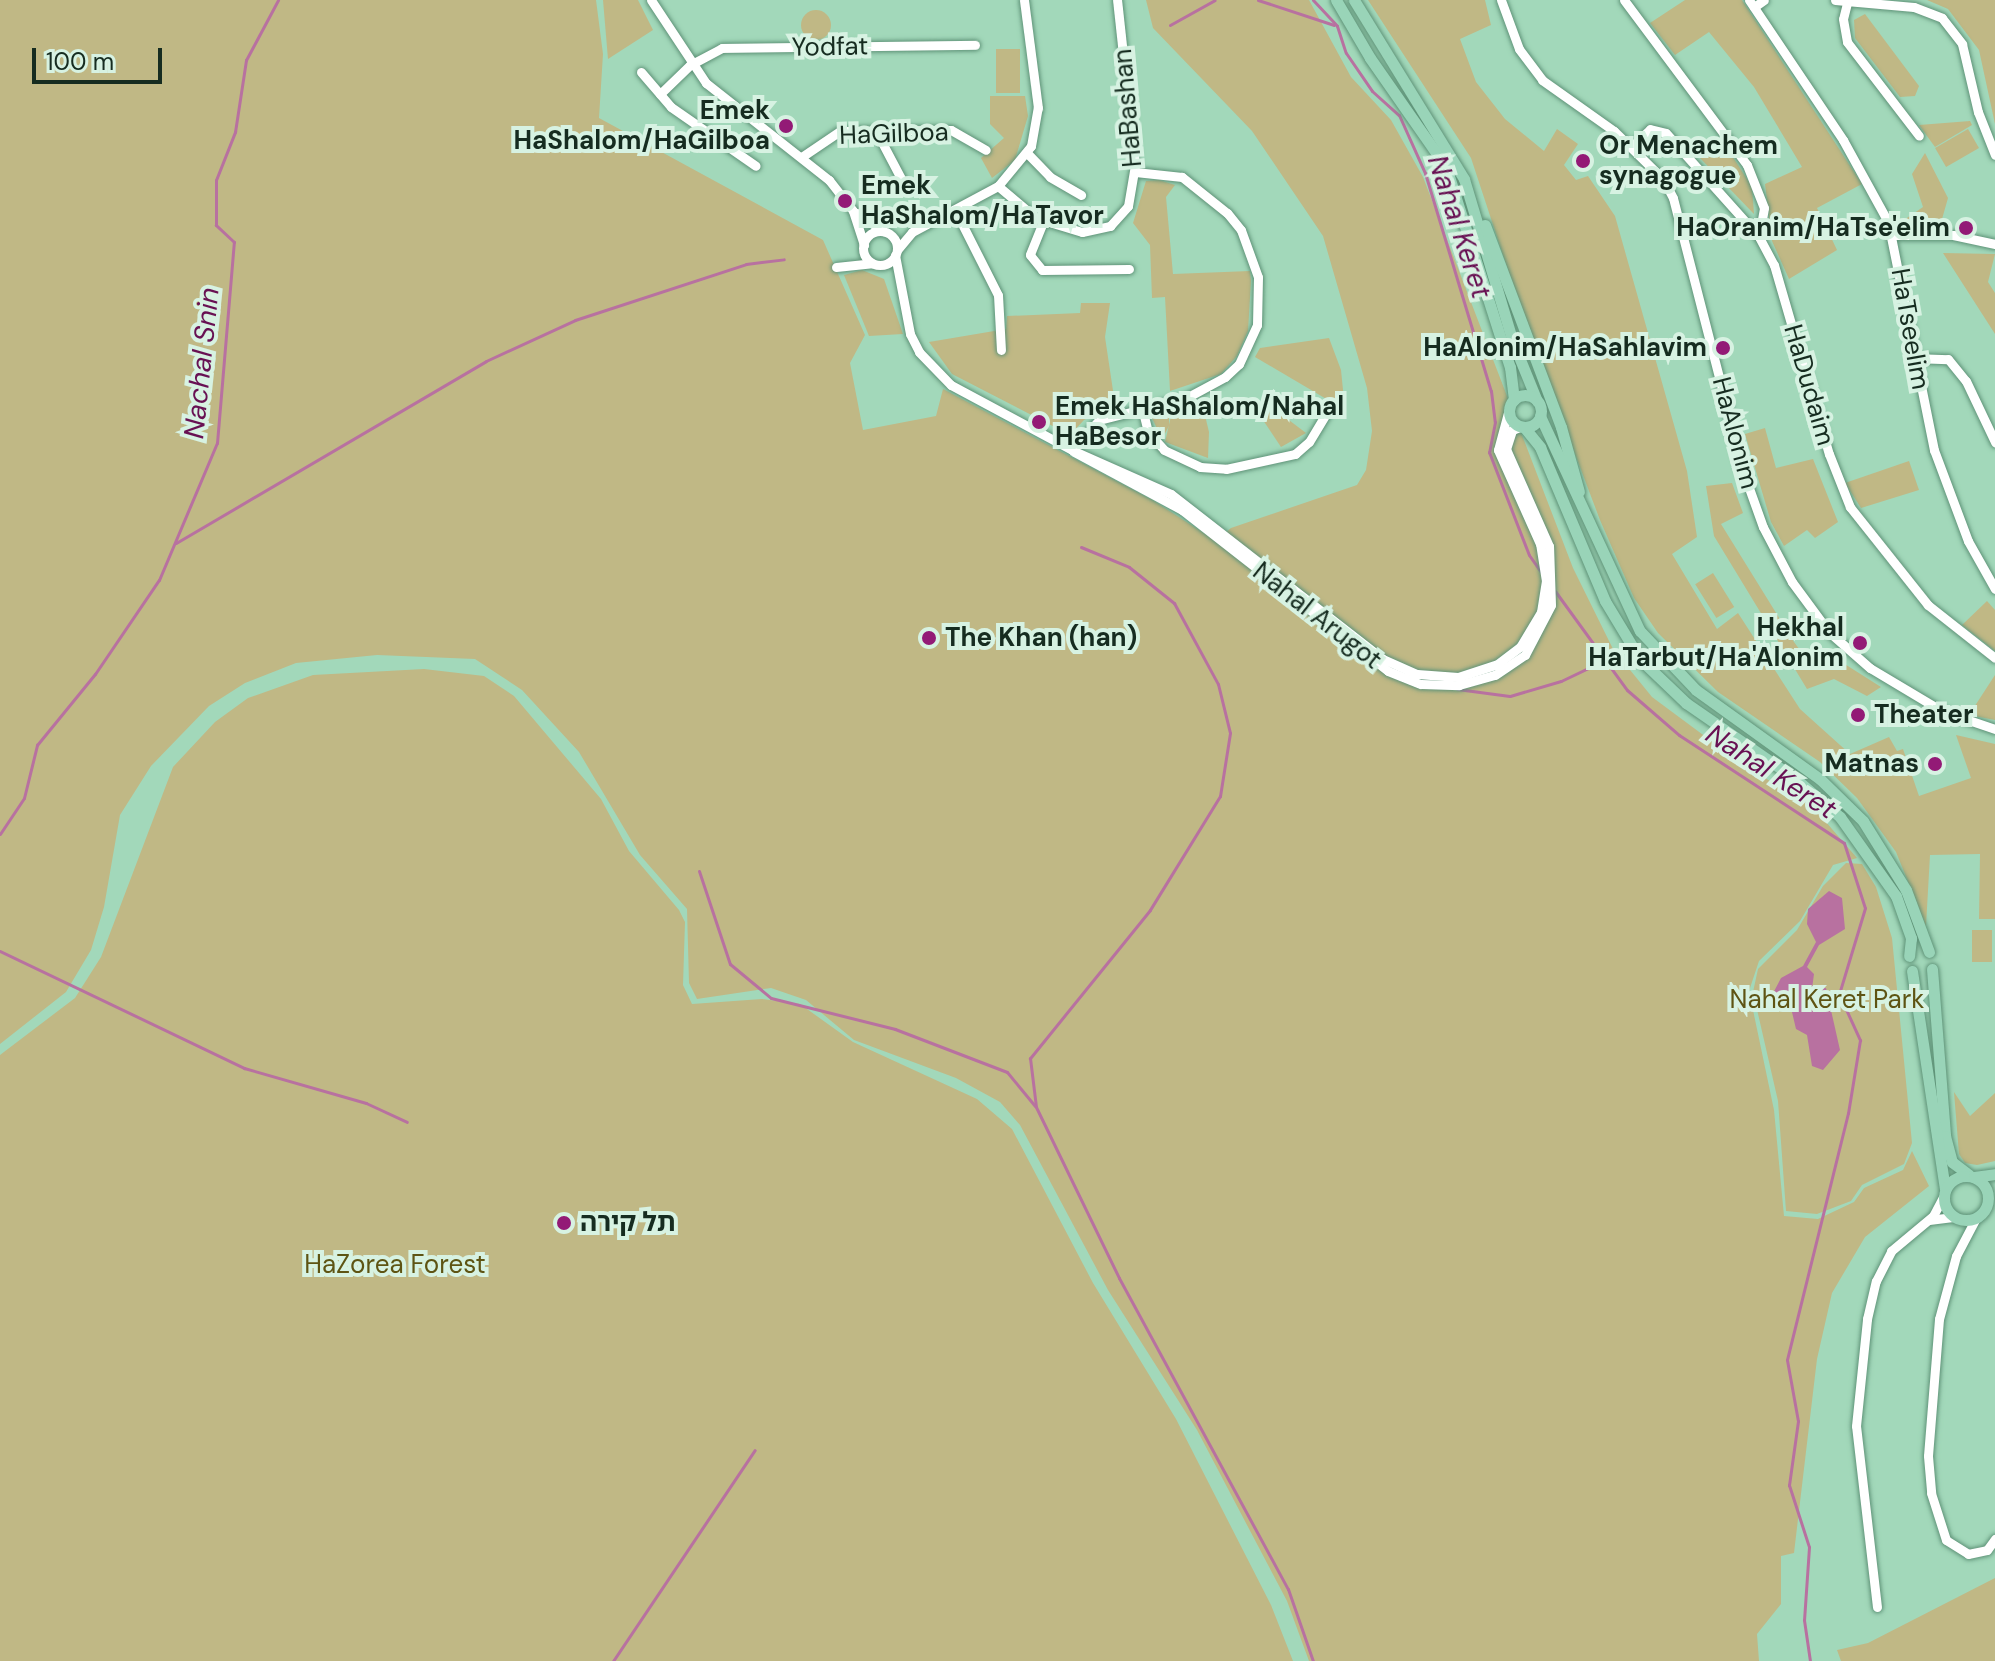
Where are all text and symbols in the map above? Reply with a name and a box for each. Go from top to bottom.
street label: Yodfat [791,31,869,63]
scale bar [36,32,166,82]
text: 100 m [46,46,114,77]
street label: HaBashan [1107,47,1149,169]
place label: Emek HaShalom/HaGilboa [513,95,770,156]
street label: HaGilboa [839,116,949,152]
marker: Emek HaShalom/HaGilboa [777,117,795,135]
place label: Or Menachem synagogue [1599,130,1778,192]
water label: Nahal Keret [1420,151,1498,303]
marker: Or Menachem synagogue [1574,152,1592,170]
place label: Emek HaShalom/HaTavor [861,170,1104,232]
marker: Emek HaShalom/HaTavor [836,192,854,210]
place label: HaOranim/HaTse'elim [1676,212,1950,244]
marker: HaOranim/HaTse'elim [1957,219,1975,237]
street label: HaTseelim [1884,266,1936,392]
water label: Nachal Snin [177,286,227,440]
street label: HaDudaim [1777,321,1841,449]
place label: HaAlonim/HaSahlavim [1423,332,1707,364]
marker: HaAlonim/HaSahlavim [1714,339,1732,357]
street label: HaAlonim [1705,374,1765,492]
place label: Emek HaShalom/Nahal HaBesor [1055,391,1344,452]
marker: Emek HaShalom/Nahal HaBesor [1030,413,1048,431]
street label: Nahal Arugot [1246,556,1388,676]
place label: Hekhal HaTarbut/Ha'Alonim [1588,612,1844,674]
place label: The Khan (han) [945,622,1137,654]
marker: The Khan (han) [920,629,938,647]
marker: Hekhal HaTarbut/Ha'Alonim [1851,634,1869,652]
place label: Theater [1874,699,1974,731]
marker: Theater [1849,706,1867,724]
water label: Nahal Keret [1700,717,1842,827]
place label: Matnas [1825,748,1919,780]
marker: Matnas [1926,755,1944,773]
park label: Nahal Keret Park [1730,984,1924,1016]
place label: תל קירה [580,1207,675,1239]
marker: תל קירה [555,1214,573,1232]
park label: HaZorea Forest [304,1249,486,1281]

